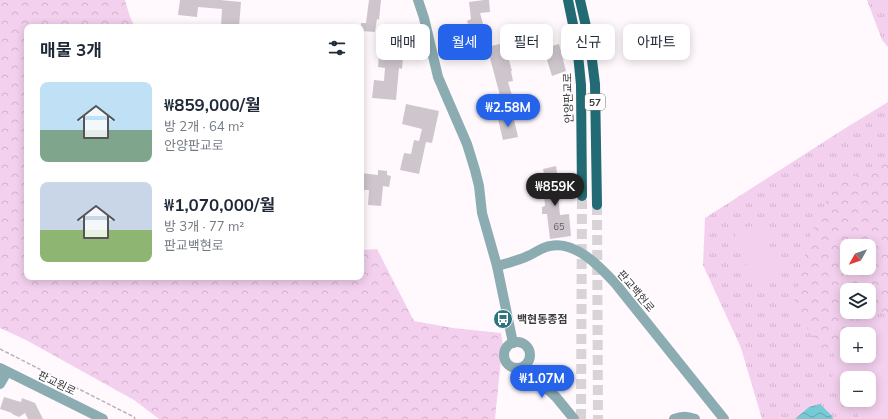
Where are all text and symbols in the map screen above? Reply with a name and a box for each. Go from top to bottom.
chip: 매매 [376,24,430,60]
chip: 월세 [438,24,492,60]
chip: 필터 [500,24,553,60]
chip: 신규 [561,24,615,60]
chip: 아파트 [623,24,690,60]
icon: filters [326,37,348,59]
text: 매물 3개 [40,39,102,60]
street label: 안양판교로 [560,72,576,124]
text: ₩859,000/월 [164,94,261,115]
pin: ₩2.58M [475,94,541,128]
road number: 57 [585,94,605,110]
icon: home [72,98,120,146]
text: ₩2.58M [485,99,531,115]
text: 방 2개 · 64 m² [164,118,244,134]
text: 안양판교로 [164,137,224,153]
pin: ₩859K [527,173,583,207]
text: ₩859K [535,178,575,194]
text: ₩1,070,000/월 [164,194,275,215]
icon: home [72,198,120,246]
text: 방 3개 · 77 m² [164,218,244,234]
house number: 65 [554,221,565,232]
text: 판교백현로 [164,237,224,253]
north arrow [840,239,876,275]
map controls [840,239,876,407]
street label: 판교백현로 [614,267,658,315]
button: layers [840,283,876,319]
bus stop icon: 백현동종점 [492,308,514,330]
place label: 백현동종점 [517,312,568,326]
button: + [840,327,876,363]
pin: ₩1.07M [509,365,575,399]
street label: 판교원로 [36,368,78,398]
text: ₩1.07M [519,370,565,386]
button: − [840,371,876,407]

